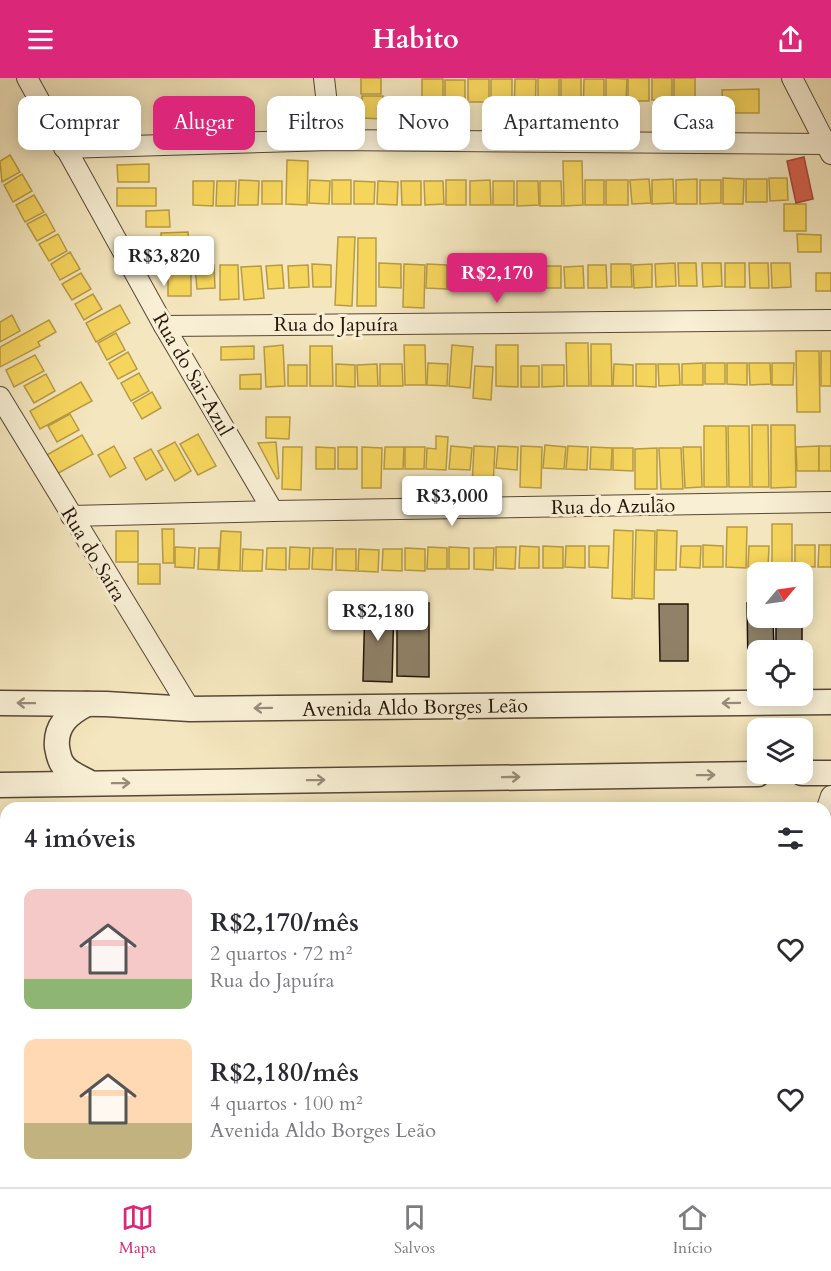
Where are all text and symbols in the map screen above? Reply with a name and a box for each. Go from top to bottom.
text: Habito [372,21,459,58]
icon: menu [24,23,57,56]
icon: share [774,23,807,56]
chip: Comprar [18,96,141,150]
chip: Alugar [153,96,255,150]
chip: Filtros [267,96,365,150]
chip: Novo [377,96,470,150]
chip: Apartamento [482,96,640,150]
chip: Casa [652,96,735,150]
pin: R$3,820 [109,236,219,287]
text: R$3,820 [128,242,200,269]
pin: R$2,170 [442,253,552,304]
text: R$2,170 [461,259,533,286]
street label: Rua do Sai-Azul [146,308,239,441]
street label: Rua do Japuíra [274,311,398,338]
pin: R$3,000 [397,476,507,527]
text: R$3,000 [416,482,488,509]
street label: Rua do Azulão [551,492,676,521]
street label: Rua do Saíra [55,502,133,607]
north arrow [747,562,813,628]
map controls [747,562,813,784]
pin: R$2,180 [323,591,433,642]
text: R$2,180 [342,597,414,624]
button: locate [747,640,813,706]
street label: Avenida Aldo Borges Leão [302,692,528,723]
one-way arrow [16,697,36,709]
one-way arrow [721,697,741,709]
one-way arrow [253,702,273,714]
button: layers [747,718,813,784]
one-way arrow [696,769,716,781]
one-way arrow [501,772,521,783]
one-way arrow [306,774,326,786]
one-way arrow [111,777,131,789]
text: 4 imóveis [24,821,136,856]
icon: filters [774,822,807,855]
text: R$2,170/mês [210,905,359,940]
icon: home [72,913,144,985]
icon: heart [774,933,807,966]
text: 2 quartos · 72 m² [210,940,352,967]
text: Rua do Japuíra [210,967,334,994]
text: R$2,180/mês [210,1055,359,1090]
icon: home [72,1063,144,1135]
icon: heart [774,1083,807,1116]
text: 4 quartos · 100 m² [210,1090,363,1117]
text: Avenida Aldo Borges Leão [210,1117,436,1144]
tab: Mapa [119,1201,156,1259]
tab: Salvos [394,1201,435,1259]
tab: Início [673,1201,712,1259]

